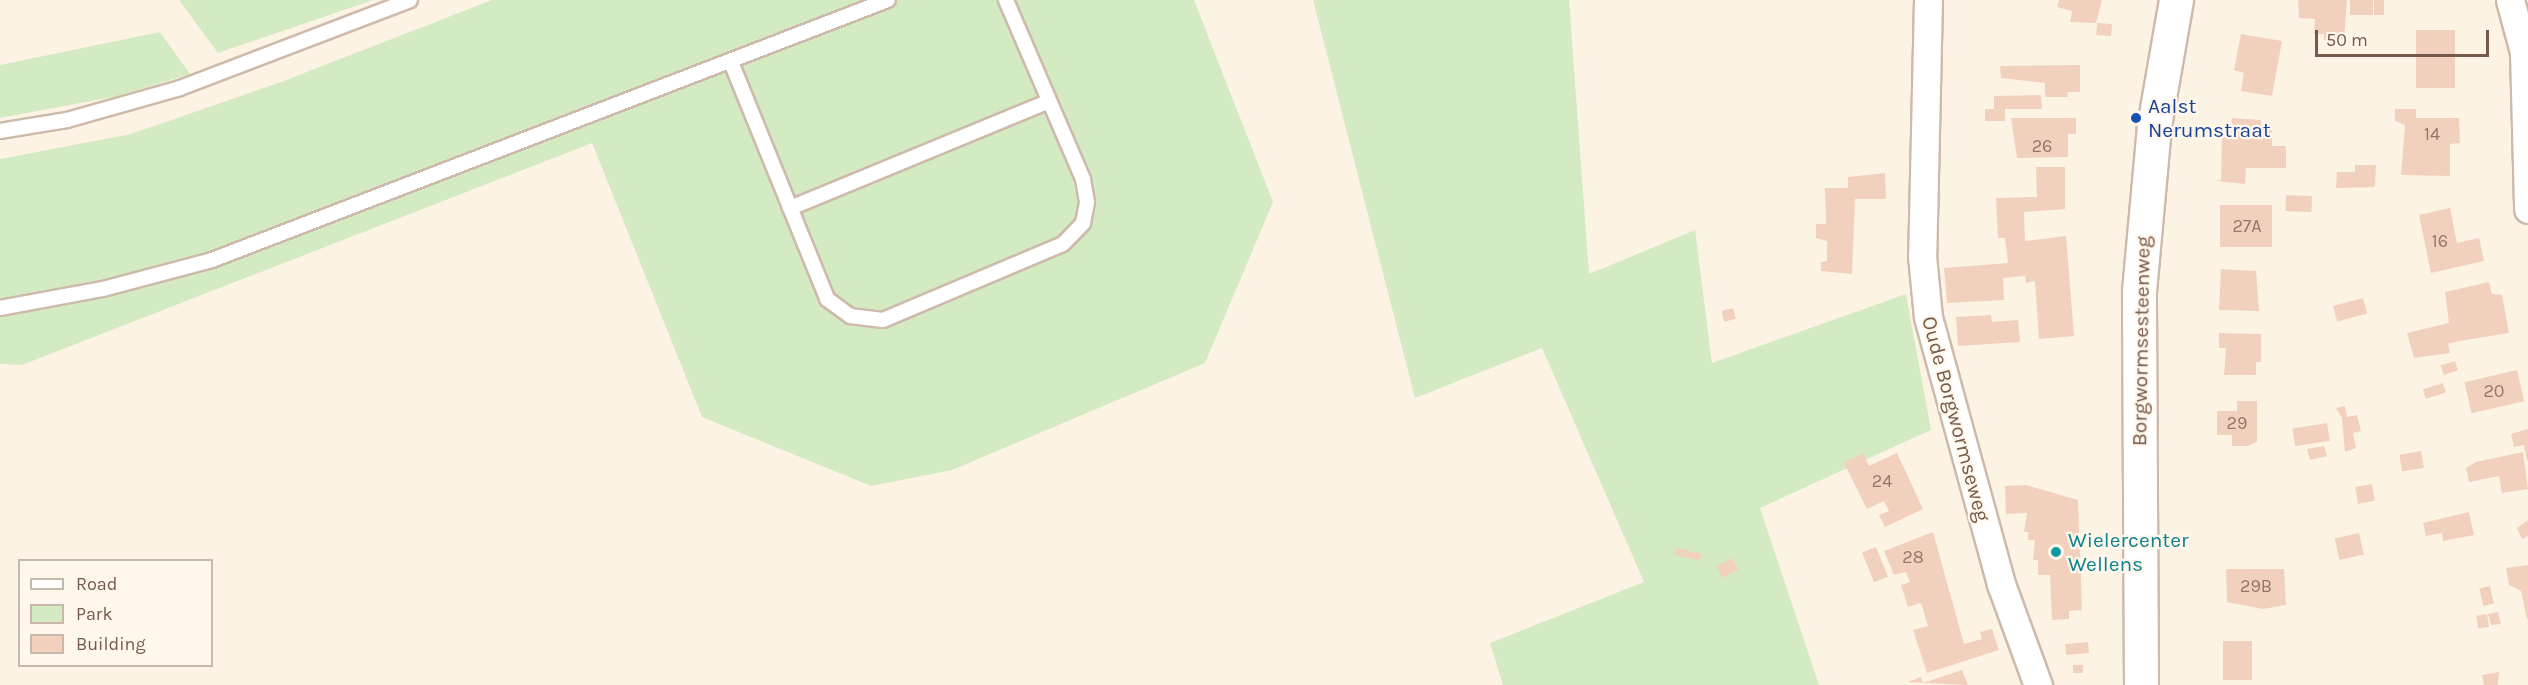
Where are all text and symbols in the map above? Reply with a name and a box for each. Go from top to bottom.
scale bar [2318,18,2492,56]
text: 50 m [2326,29,2368,51]
place label: Aalst Nerumstraat [2148,93,2271,143]
marker: Aalst Nerumstraat [2129,111,2143,125]
house number: 14 [2424,123,2440,145]
house number: 26 [2032,135,2052,157]
house number: 27A [2232,215,2262,237]
house number: 16 [2432,230,2448,252]
street label: Borgwormsesteenweg [2127,236,2155,446]
street label: Oude Borgwormseweg [1916,313,1996,525]
house number: 20 [2483,380,2505,402]
house number: 29 [2227,412,2247,434]
house number: 24 [1872,470,1892,492]
place label: Wielercenter Wellens [2068,527,2189,577]
marker: Wielercenter Wellens [2049,545,2063,559]
house number: 28 [1902,546,1924,568]
legend [18,559,213,667]
text: Road [76,573,117,595]
house number: 29B [2240,575,2272,597]
text: Park [76,603,113,625]
text: Building [76,633,146,655]

